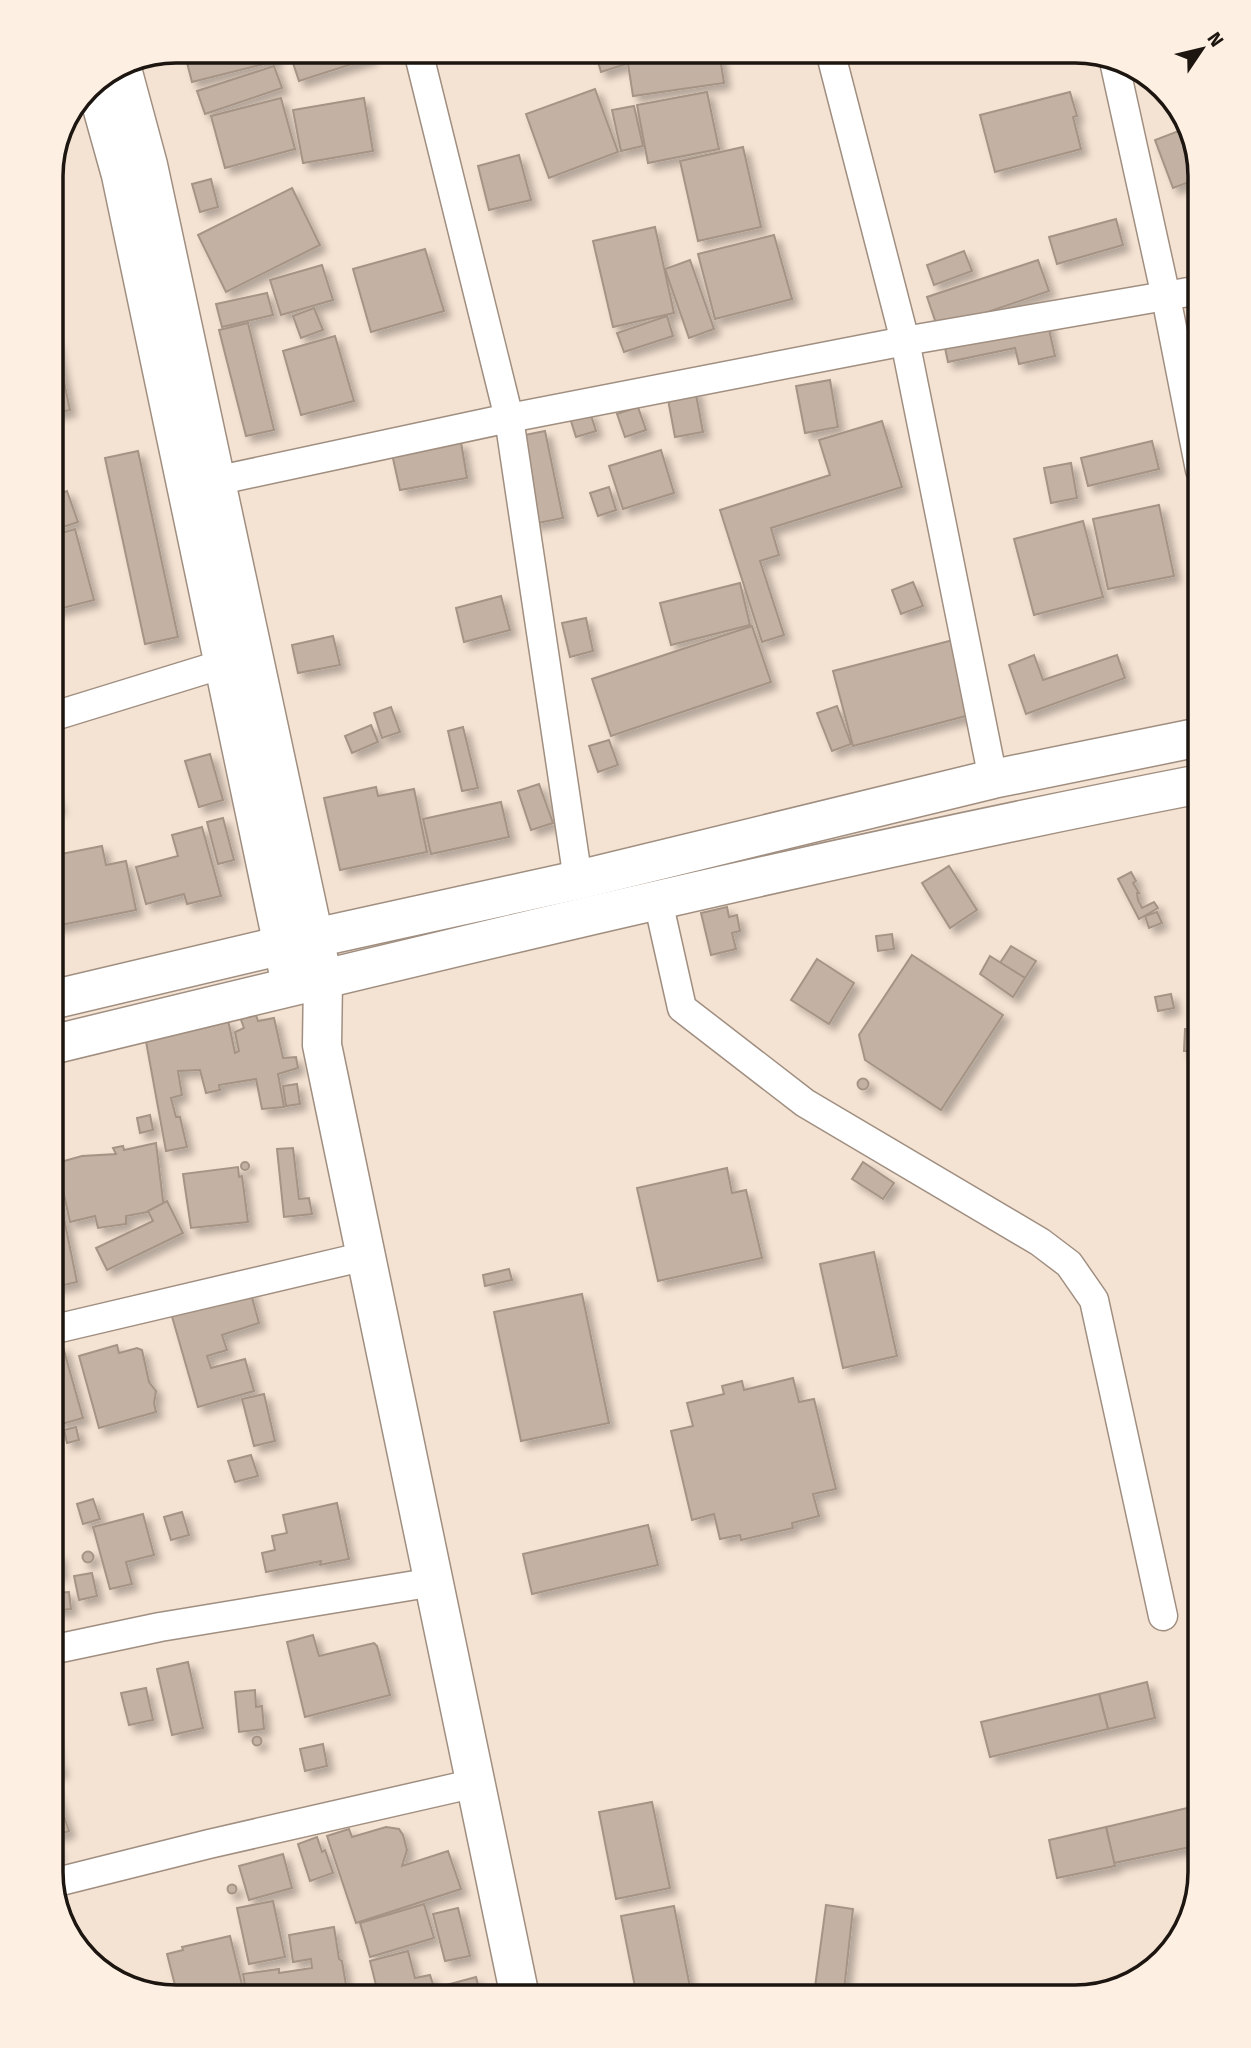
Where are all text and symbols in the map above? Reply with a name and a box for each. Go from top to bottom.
north arrow [1167,14,1237,84]
text: N [1202,28,1229,51]

